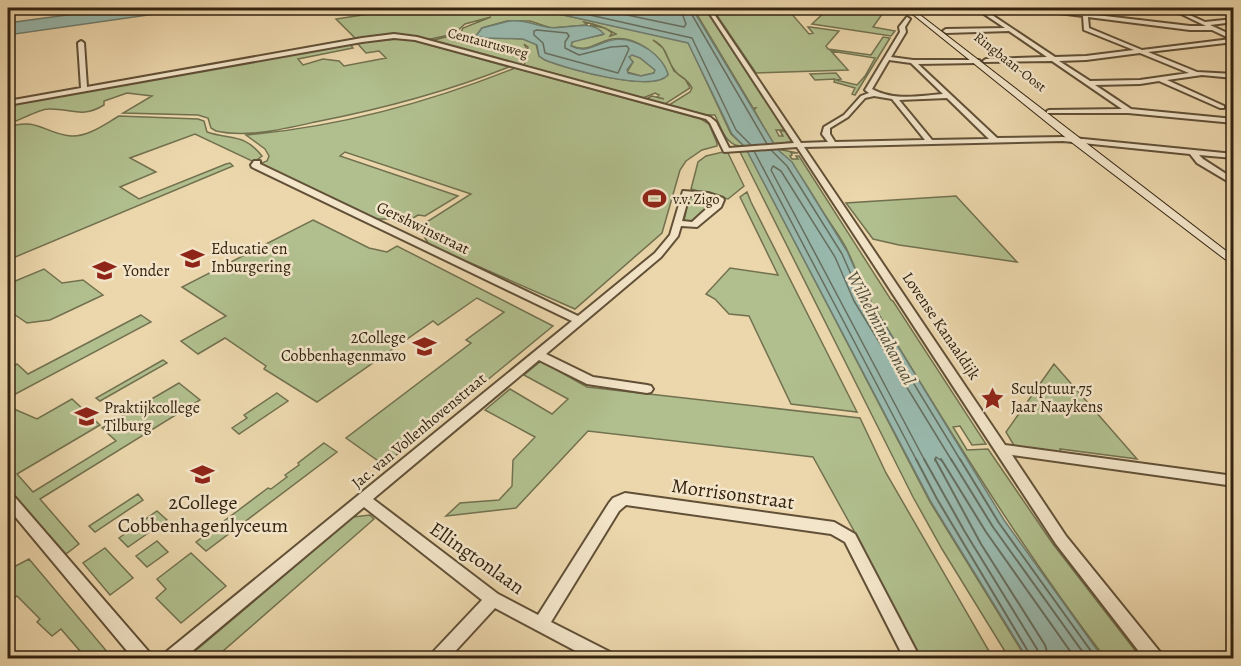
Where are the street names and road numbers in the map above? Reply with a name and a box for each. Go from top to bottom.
street label: Centaurusweg [446,23,530,63]
street label: Ringbaan-Oost [970,28,1050,97]
street label: Gershwinstraat [373,196,473,260]
street label: Lovense Kanaaldijk [897,268,985,384]
street label: Jac. van Vollenhovenstraat [347,368,491,494]
street label: Morrisonstraat [670,472,797,516]
street label: Ellingtonlaan [424,515,530,601]

